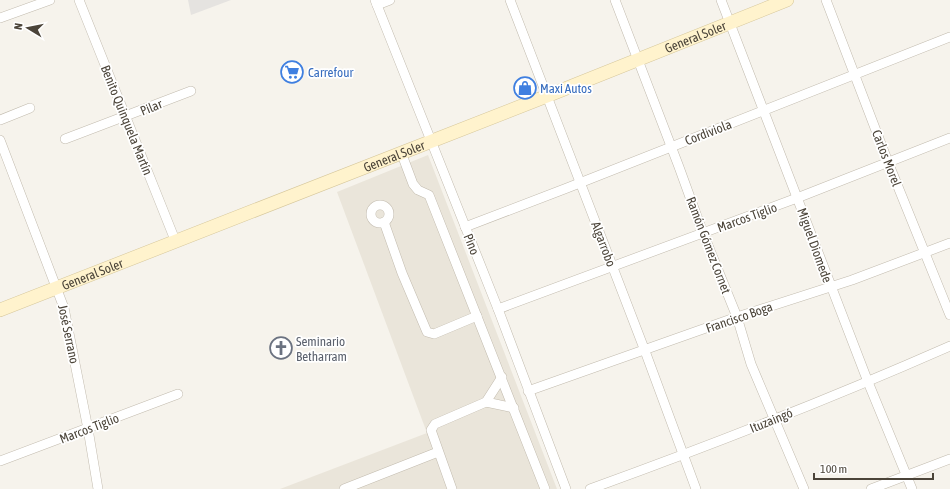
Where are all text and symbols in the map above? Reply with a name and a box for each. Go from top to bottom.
north arrow [8,8,48,48]
street label: General Soler [663,18,728,56]
text: N [12,22,25,31]
supermarket icon: Carrefour [279,59,305,85]
street label: Benito Quinquela Martín [98,63,155,177]
place label: Carrefour [308,65,353,80]
shop icon: Maxi Autos [512,75,538,101]
place label: Maxi Autos [540,81,592,96]
street label: Pilar [138,96,165,119]
street label: Cordiviola [683,117,734,148]
street label: Carlos Morel [869,128,904,189]
street label: General Soler [361,138,427,175]
street label: Ramón Gómez Cornet [683,195,734,296]
street label: Marcos Tiglio [715,200,779,235]
street label: Miguel Diomede [794,206,835,285]
street label: Algarrobo [588,220,619,269]
street label: Pino [461,231,483,257]
street label: General Soler [60,256,125,293]
street label: Francisco Boga [704,299,775,336]
street label: José Serrano [55,303,82,365]
place label: Seminario Betharram [296,334,347,364]
church icon: Seminario Betharram [268,335,294,361]
street label: Ituzaingó [748,405,795,436]
street label: Marcos Tiglio [57,410,121,447]
scale bar [814,455,933,481]
text: 100 m [820,462,847,476]

